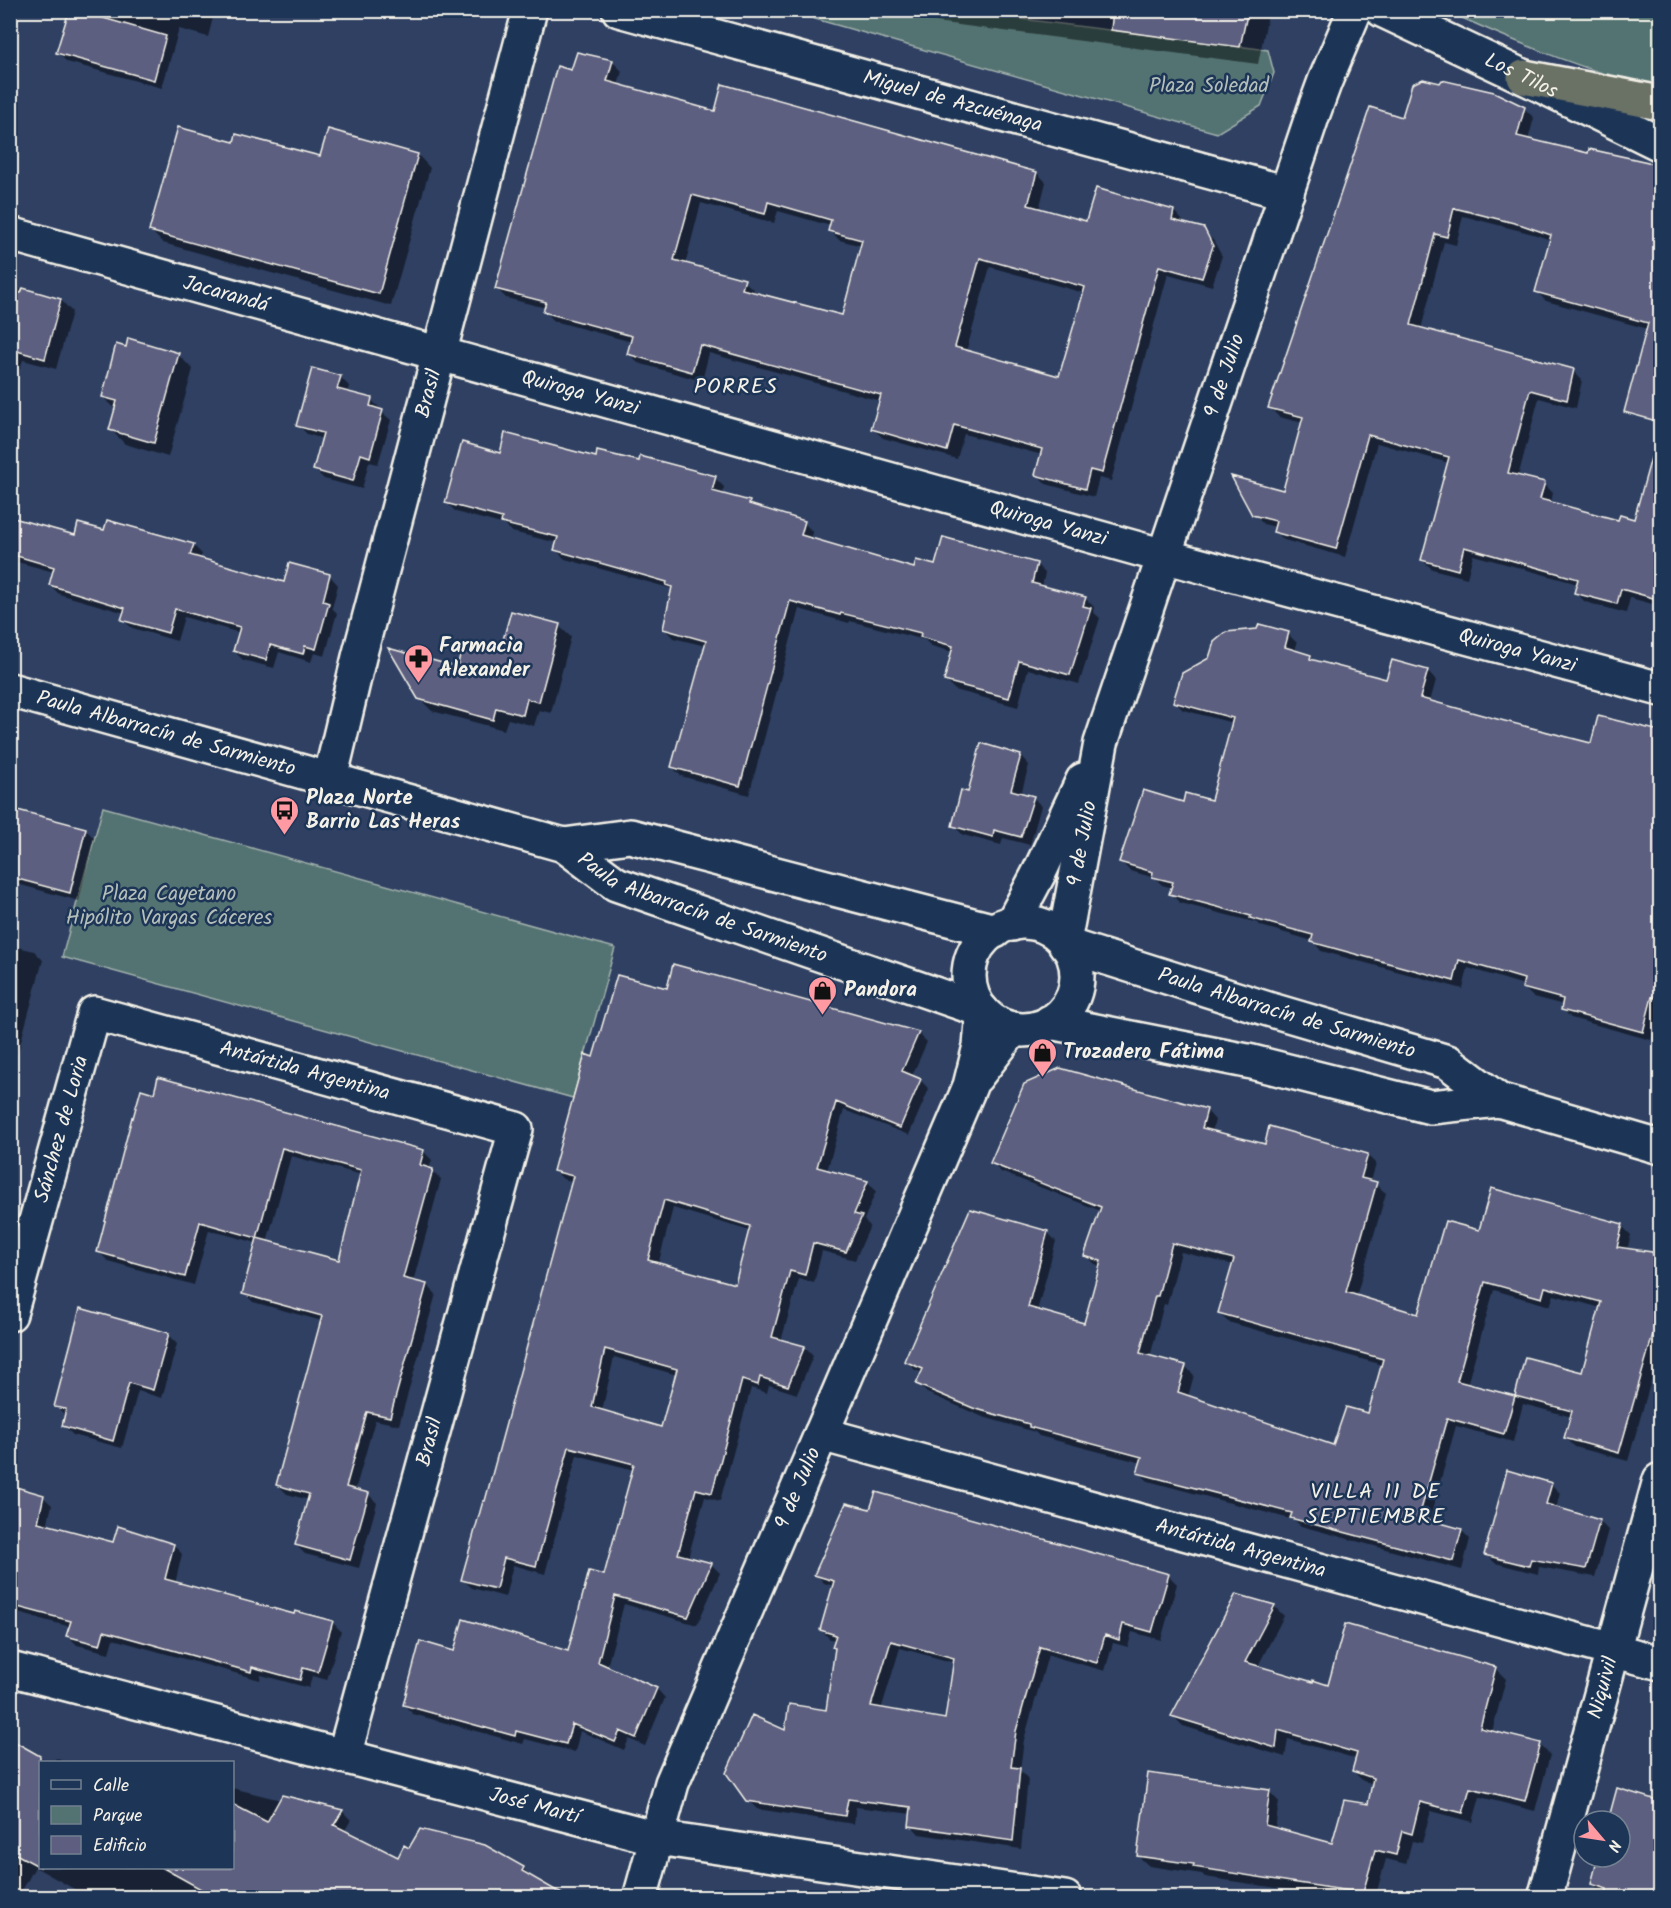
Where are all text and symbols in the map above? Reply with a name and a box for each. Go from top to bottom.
street label: Los Tilos [1479,44,1564,108]
street label: Miguel de Azcuénaga [859,61,1046,142]
park label: Plaza Soledad [1149,70,1270,103]
street label: Jacarandá [179,267,274,322]
street label: 9 de Julio [1195,329,1254,422]
street label: Quiroga Yanzi [518,361,644,425]
street label: Brasil [406,365,451,422]
district label: PORRES [694,370,778,405]
street label: Quiroga Yanzi [986,492,1112,556]
street label: Quiroga Yanzi [1455,619,1581,683]
place label: Farmacia Alexander [439,630,531,687]
pharmacy icon: Farmacia Alexander [402,642,434,684]
street label: Paula Albarracín de Sarmiento [33,682,299,786]
place label: Plaza Norte Barrio Las Heras [306,782,460,839]
bus stop icon: Plaza Norte Barrio Las Heras [269,794,301,836]
street label: 9 de Julio [1058,798,1106,889]
street label: Paula Albarracín de Sarmiento [570,844,832,972]
park label: Plaza Cayetano Hipólito Vargas Cáceres [66,878,272,935]
street label: Paula Albarracín de Sarmiento [1154,959,1419,1068]
shop icon: Pandora [807,974,839,1016]
place label: Pandora [844,974,917,1007]
street label: Antártida Argentina [216,1032,394,1110]
shop icon: Trozadero Fátima [1026,1036,1058,1078]
place label: Trozadero Fátima [1063,1036,1225,1069]
street label: Sánchez de Loria [25,1052,98,1206]
street label: Brasil [408,1414,452,1470]
street label: 9 de Julio [766,1442,830,1535]
district label: VILLA 11 DE SEPTIEMBRE [1306,1475,1446,1535]
street label: Antártida Argentina [1152,1510,1330,1588]
street label: Niquivil [1579,1653,1627,1723]
legend [39,1761,234,1869]
text: Calle [93,1772,129,1801]
street label: José Martí [486,1778,586,1834]
text: Parque [93,1802,142,1831]
north arrow [1572,1809,1632,1869]
text: Edificio [93,1832,147,1861]
text: N [1600,1835,1627,1856]

